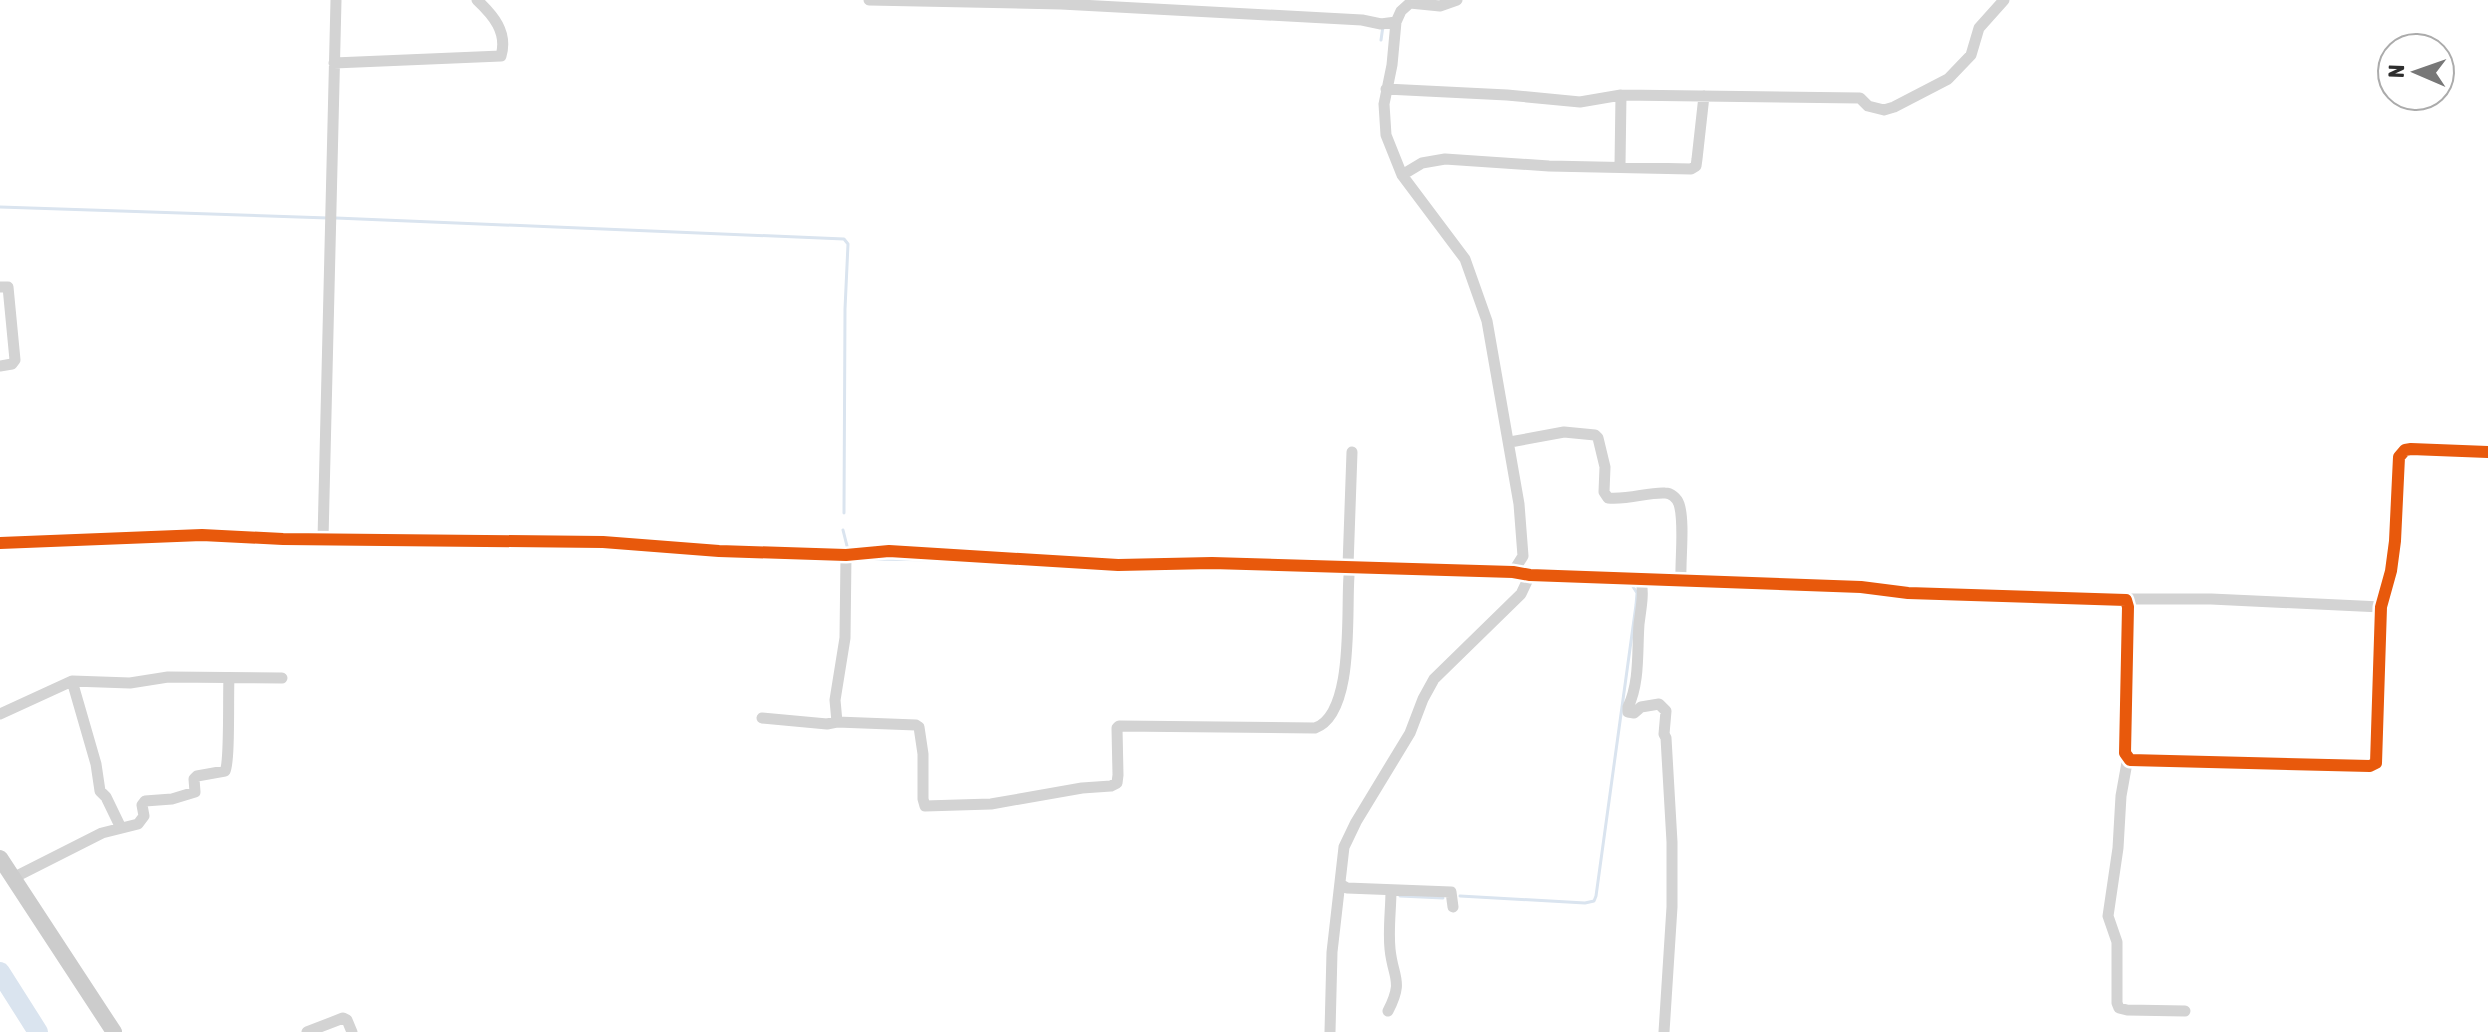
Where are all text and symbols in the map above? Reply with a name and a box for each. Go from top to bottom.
north arrow [2376,32,2456,112]
text: N [2383,64,2409,78]

